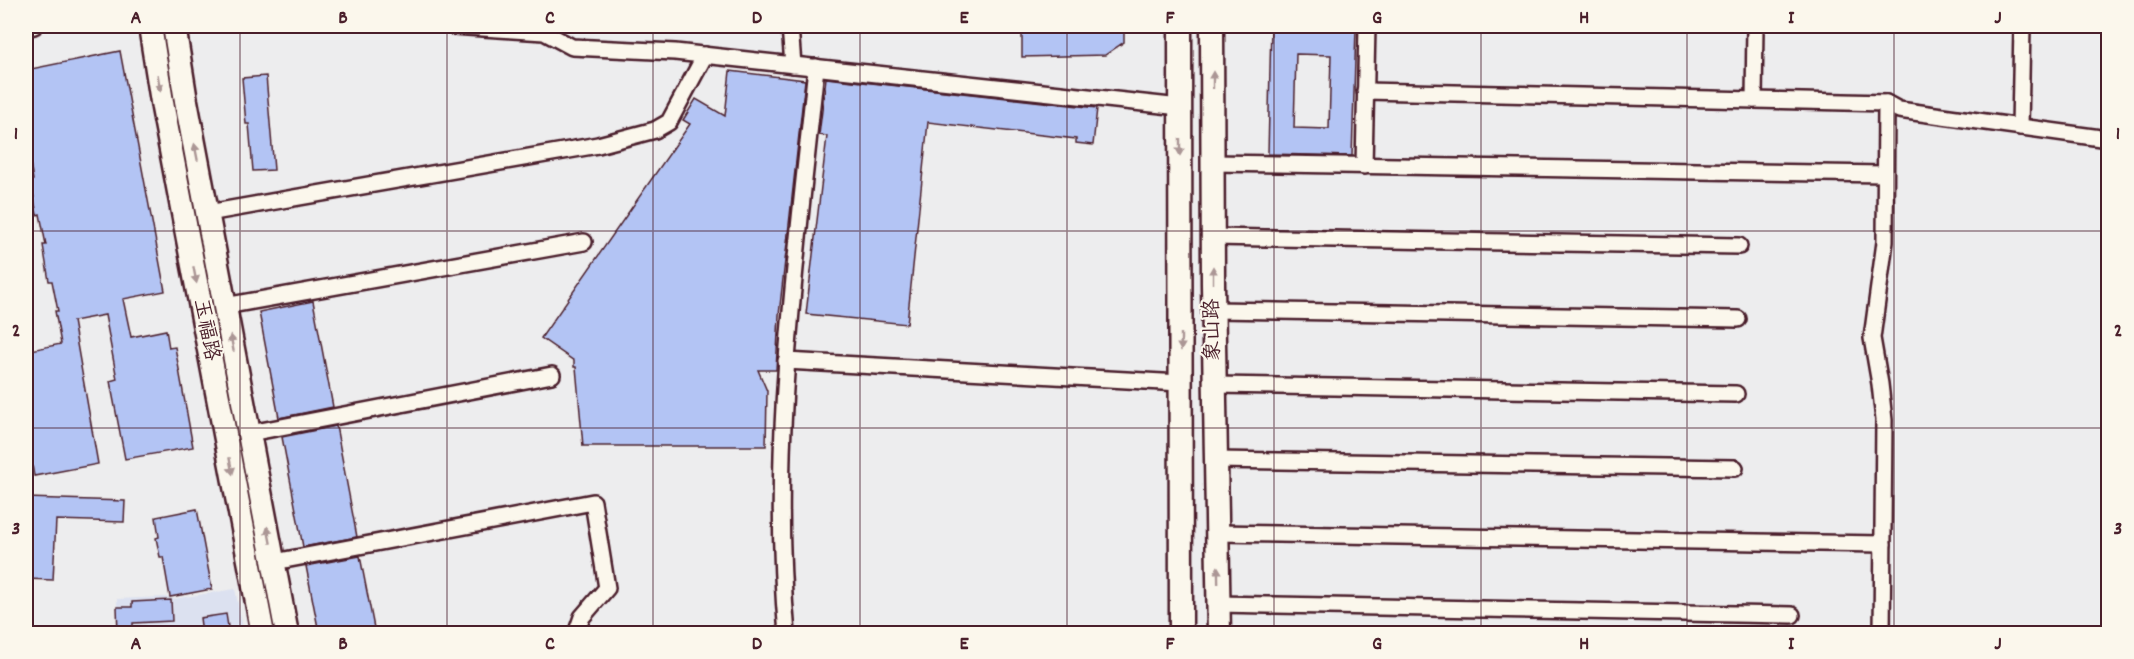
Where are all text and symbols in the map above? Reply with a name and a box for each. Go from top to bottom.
text: A [131,5,142,33]
text: B [338,5,348,33]
text: C [545,5,555,33]
text: D [752,5,763,33]
text: E [959,5,969,33]
text: F [1166,5,1176,33]
text: G [1372,5,1382,33]
text: H [1579,5,1589,33]
text: I [1788,5,1795,33]
text: J [1994,5,2002,33]
one-way arrow [1208,71,1218,90]
one-way arrow [154,74,163,93]
text: 1 [14,121,18,149]
text: 1 [2116,121,2120,149]
one-way arrow [1175,137,1185,156]
one-way arrow [191,142,200,161]
one-way arrow [191,266,200,285]
one-way arrow [1208,266,1218,285]
street label: 玉福路 [184,296,226,364]
street label: 象山路 [1198,298,1230,362]
text: 2 [12,318,20,346]
text: 2 [2114,318,2122,346]
one-way arrow [1176,332,1186,351]
one-way arrow [227,333,236,352]
one-way arrow [227,457,236,476]
text: 3 [12,516,20,544]
text: 3 [2114,516,2122,544]
one-way arrow [264,525,273,544]
one-way arrow [1213,566,1222,585]
text: A [131,631,142,659]
text: B [338,631,348,659]
text: C [545,631,555,659]
text: D [752,631,763,659]
text: E [959,631,969,659]
text: F [1166,631,1176,659]
text: G [1372,631,1382,659]
text: H [1579,631,1589,659]
text: I [1788,631,1795,659]
text: J [1994,631,2002,659]

